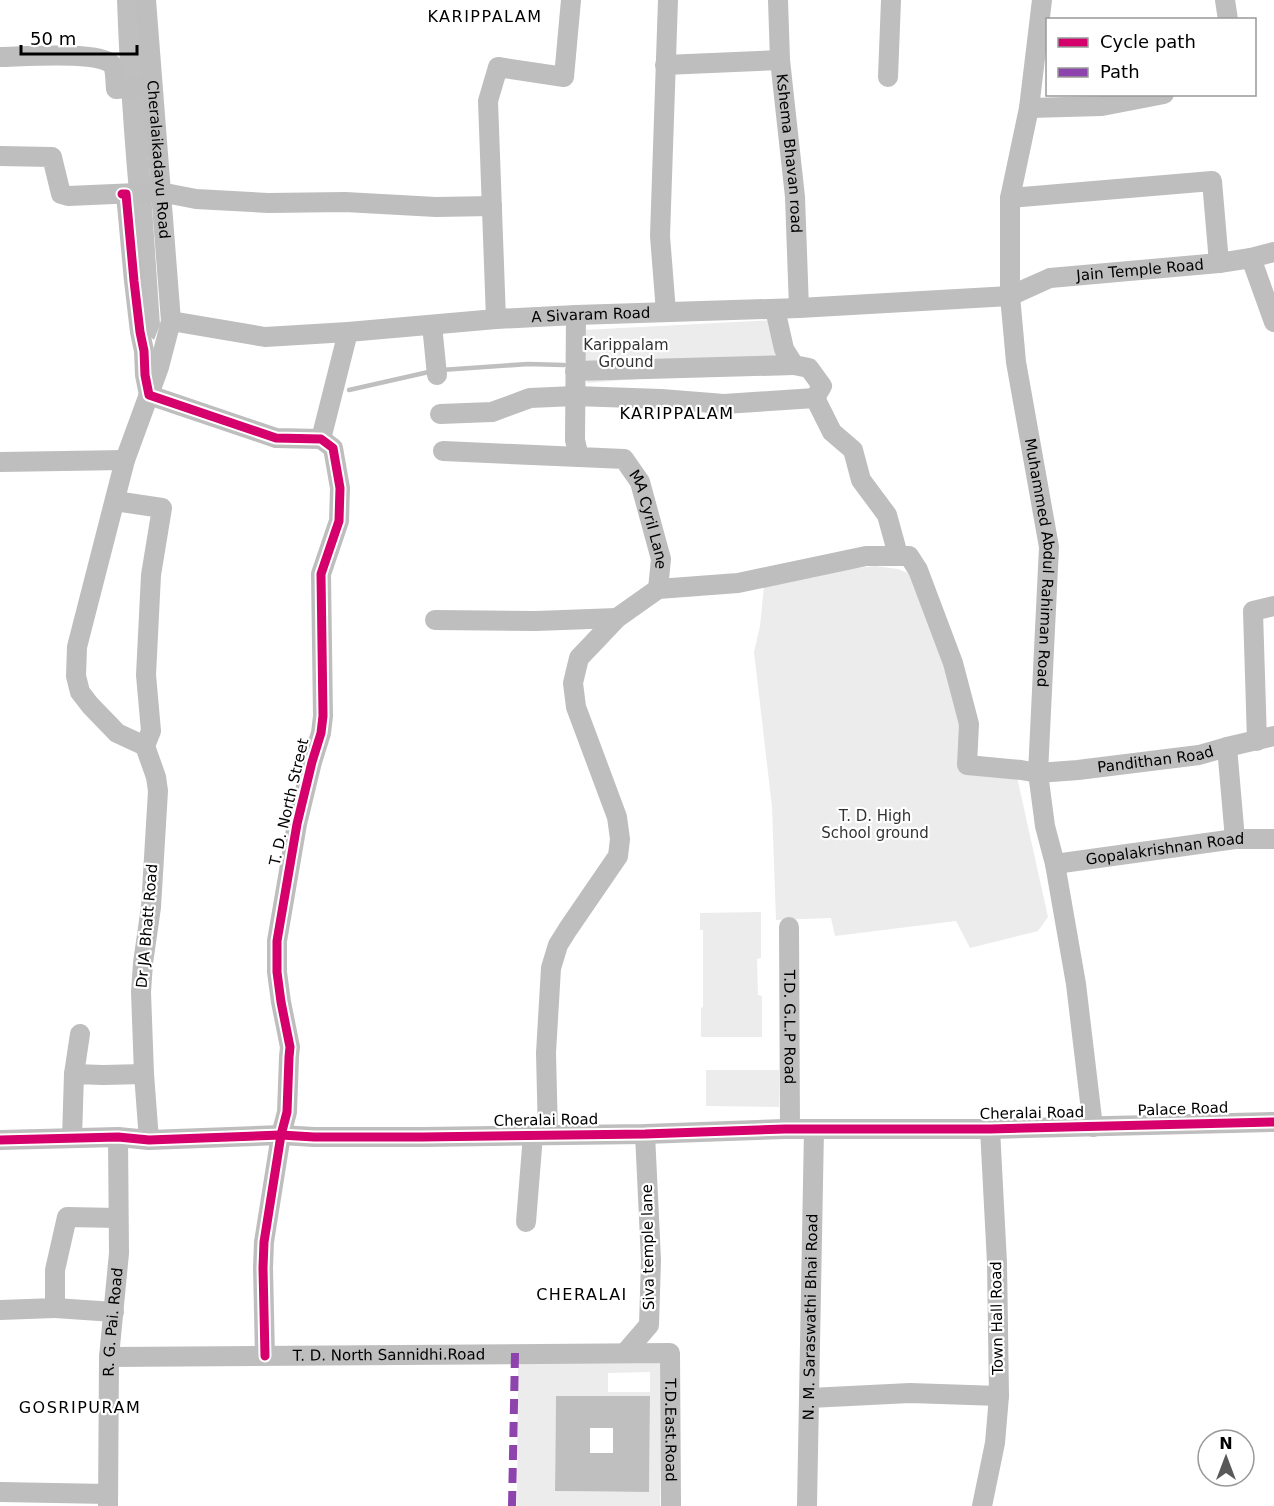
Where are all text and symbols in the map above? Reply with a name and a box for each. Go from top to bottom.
district label: KARIPPALAM [427,7,543,26]
scale bar [21,18,136,56]
legend [1046,18,1256,96]
text: 50 m [30,28,76,49]
text: Cycle path [1100,31,1196,52]
text: Path [1100,61,1140,82]
street label: Kshema Bhavan road [773,73,805,234]
street label: Cheralaikadavu Road [143,79,174,240]
street label: Jain Temple Road [1075,255,1205,285]
street label: A Sivaram Road [531,304,651,326]
park label: Karippalam Ground [583,336,669,371]
district label: KARIPPALAM [619,404,735,423]
street label: Muhammed Abdul Rahiman Road [1021,437,1058,688]
street label: MA Cyril Lane [625,466,670,570]
street label: T. D. North Street [265,736,312,868]
street label: Pandithan Road [1096,742,1216,777]
park label: T. D. High School ground [821,807,929,842]
street label: Gopalakrishnan Road [1084,830,1244,869]
street label: Dr JA Bhatt Road [133,863,161,989]
street label: T.D. G.L.P Road [780,969,799,1084]
street label: Palace Road [1137,1098,1229,1120]
street label: Cheralai Road [980,1103,1084,1123]
street label: Cheralai Road [494,1110,598,1130]
street label: Siva temple lane [638,1184,658,1310]
street label: N. M. Saraswathi Bhai Road [800,1214,821,1421]
street label: Town Hall Road [987,1261,1007,1376]
street label: R. G. Pai. Road [100,1267,127,1377]
district label: CHERALAI [536,1285,628,1304]
street label: T. D. North Sannidhi.Road [292,1345,485,1365]
street label: T.D.East.Road [661,1377,680,1482]
district label: GOSRIPURAM [19,1398,141,1417]
north arrow [1196,1428,1256,1488]
text: N [1219,1434,1233,1453]

